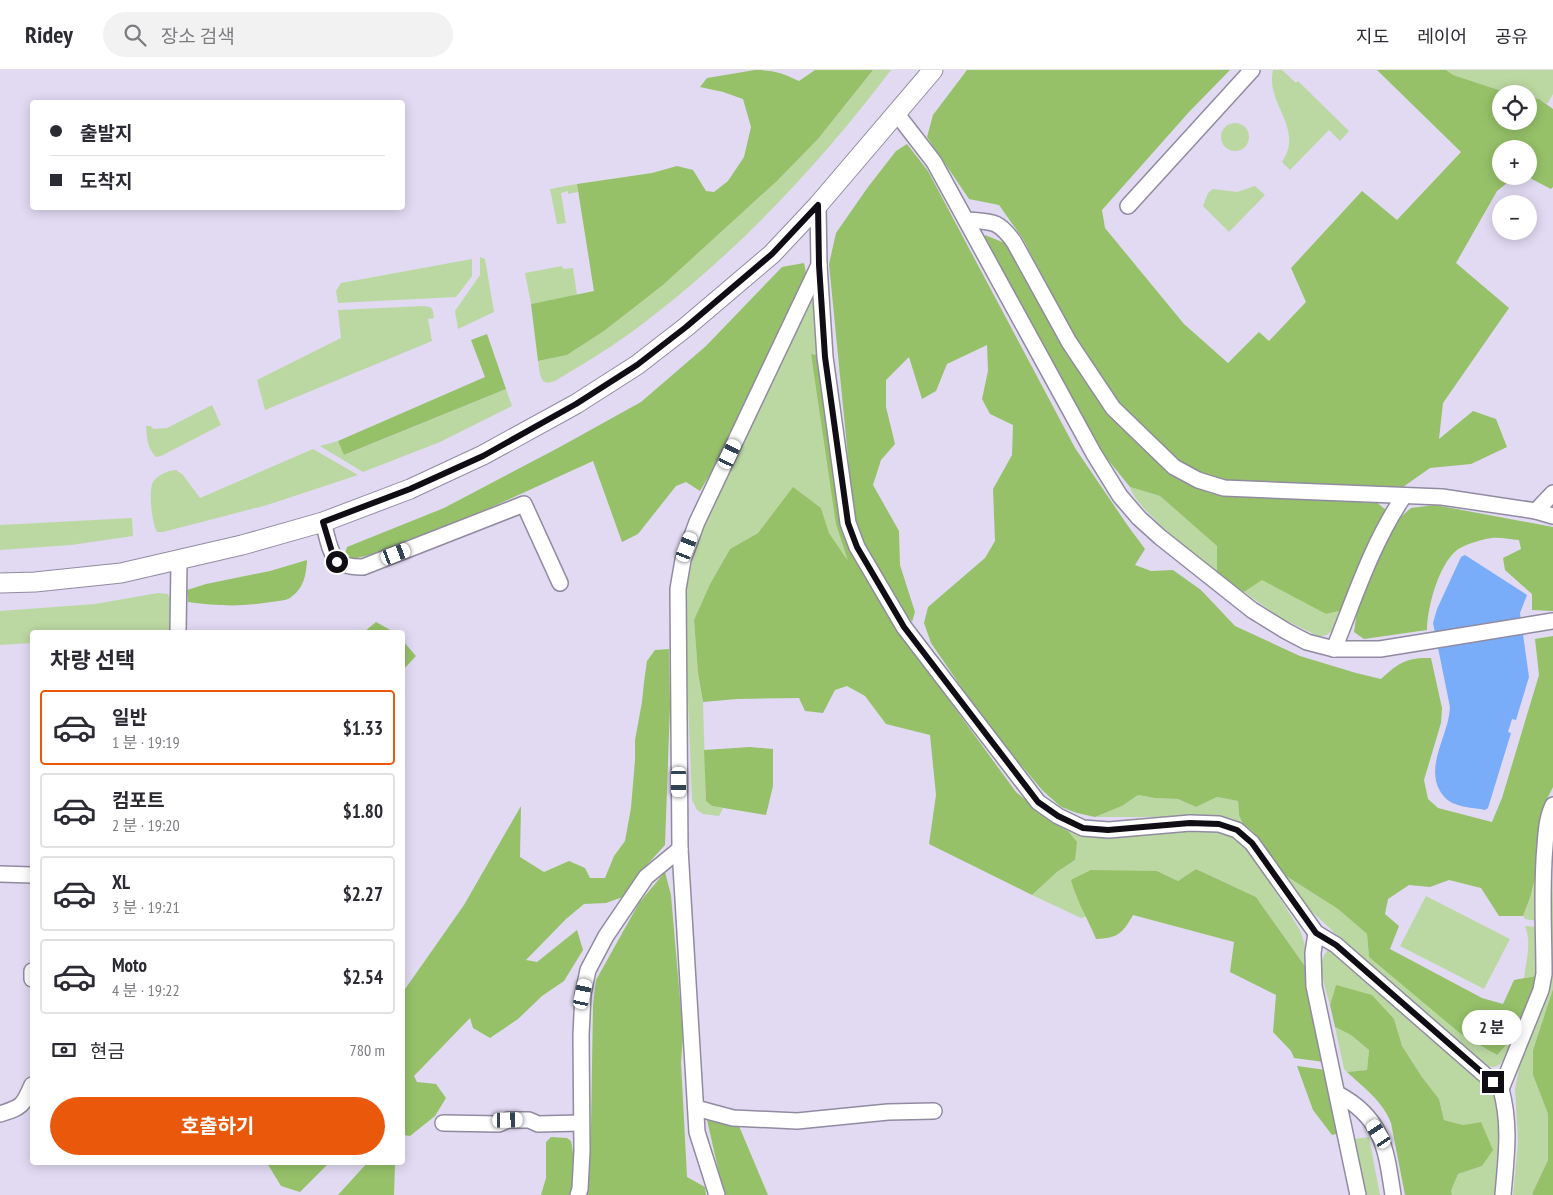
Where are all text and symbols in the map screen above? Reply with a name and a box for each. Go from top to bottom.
search box [103,12,453,57]
text: Ridey [25,19,73,50]
icon: search [121,21,149,49]
text: 장소 검색 [161,24,235,48]
text: 지도 [1356,25,1389,48]
text: 레이어 [1417,25,1467,48]
text: 공유 [1495,25,1528,48]
map controls [1492,85,1537,240]
button: locate [1492,85,1537,130]
text: 출발지 [80,121,132,145]
button: + [1492,140,1537,185]
text: 도착지 [80,169,132,193]
button: − [1492,195,1537,240]
car [716,437,743,471]
car [674,530,699,564]
car [379,542,412,566]
route start [326,551,348,573]
text: 차량 선택 [50,646,135,674]
icon: car [52,705,97,750]
text: 일반 [112,705,147,729]
text: $1.33 [343,716,383,740]
text: 1 분 · 19:19 [112,732,180,752]
car [671,767,686,797]
icon: car [52,788,97,833]
text: 컴포트 [112,788,164,812]
text: $1.80 [343,799,383,823]
text: 2 분 · 19:20 [112,815,180,835]
text: XL [112,870,130,894]
icon: car [52,871,97,916]
text: $2.27 [343,882,383,906]
text: 3 분 · 19:21 [112,897,180,917]
text: Moto [112,953,147,977]
icon: car [52,954,97,999]
text: $2.54 [343,965,383,989]
car [572,978,593,1010]
text: 4 분 · 19:22 [112,980,180,1000]
callout: 2 분 [1463,1010,1523,1044]
text: 2 분 [1479,1017,1505,1037]
icon: cash [50,1036,78,1064]
text: 현금 [90,1039,125,1063]
text: 780 m [350,1040,385,1060]
route end [1482,1071,1504,1093]
button: 호출하기 [50,1097,385,1155]
car [492,1112,523,1128]
car [1364,1117,1393,1151]

